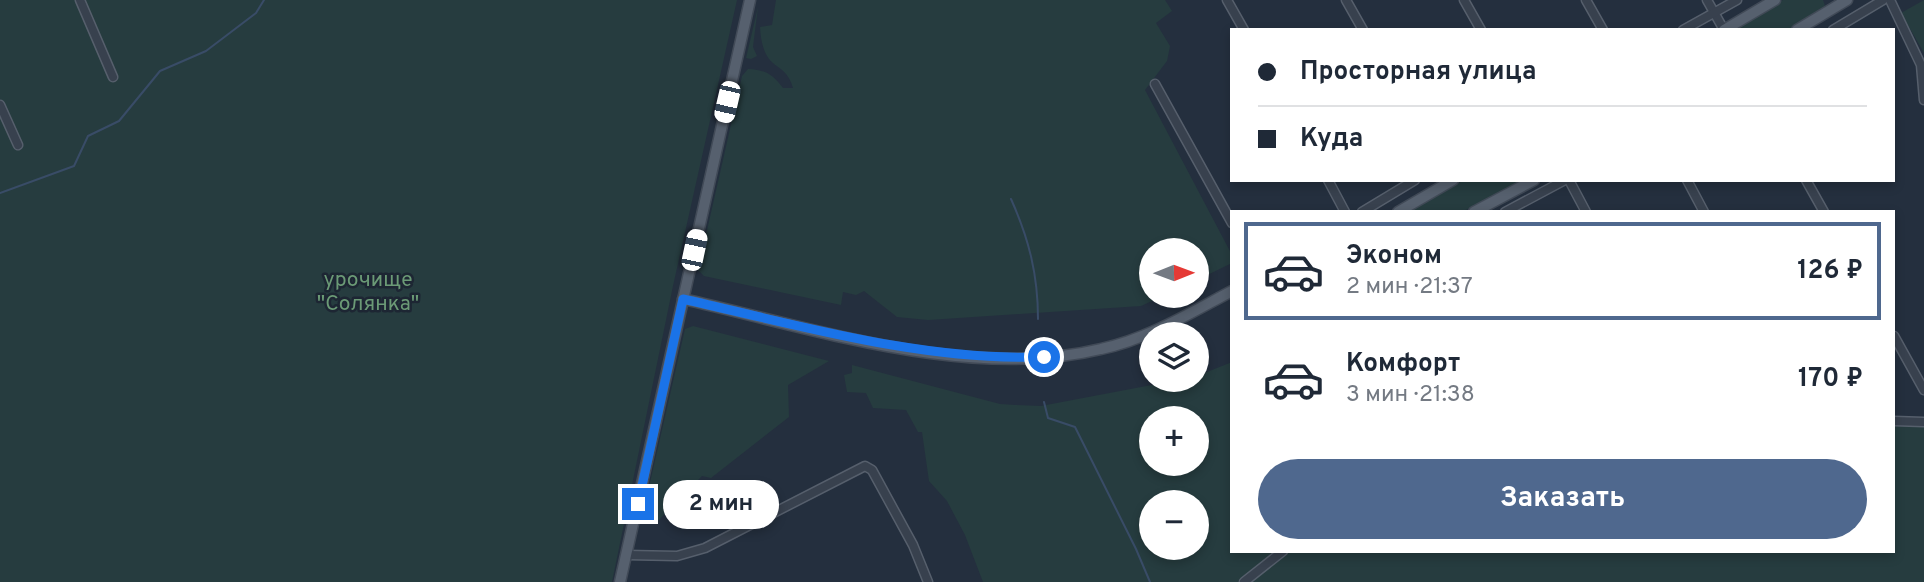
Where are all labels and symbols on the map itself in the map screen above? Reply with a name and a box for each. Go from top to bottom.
car [713,79,742,125]
car [680,227,709,273]
north arrow [1139,238,1209,308]
park label: урочище "Солянка" [317,267,419,318]
route start [1028,341,1060,373]
callout: 2 мин [662,480,778,528]
route end [622,488,654,520]

